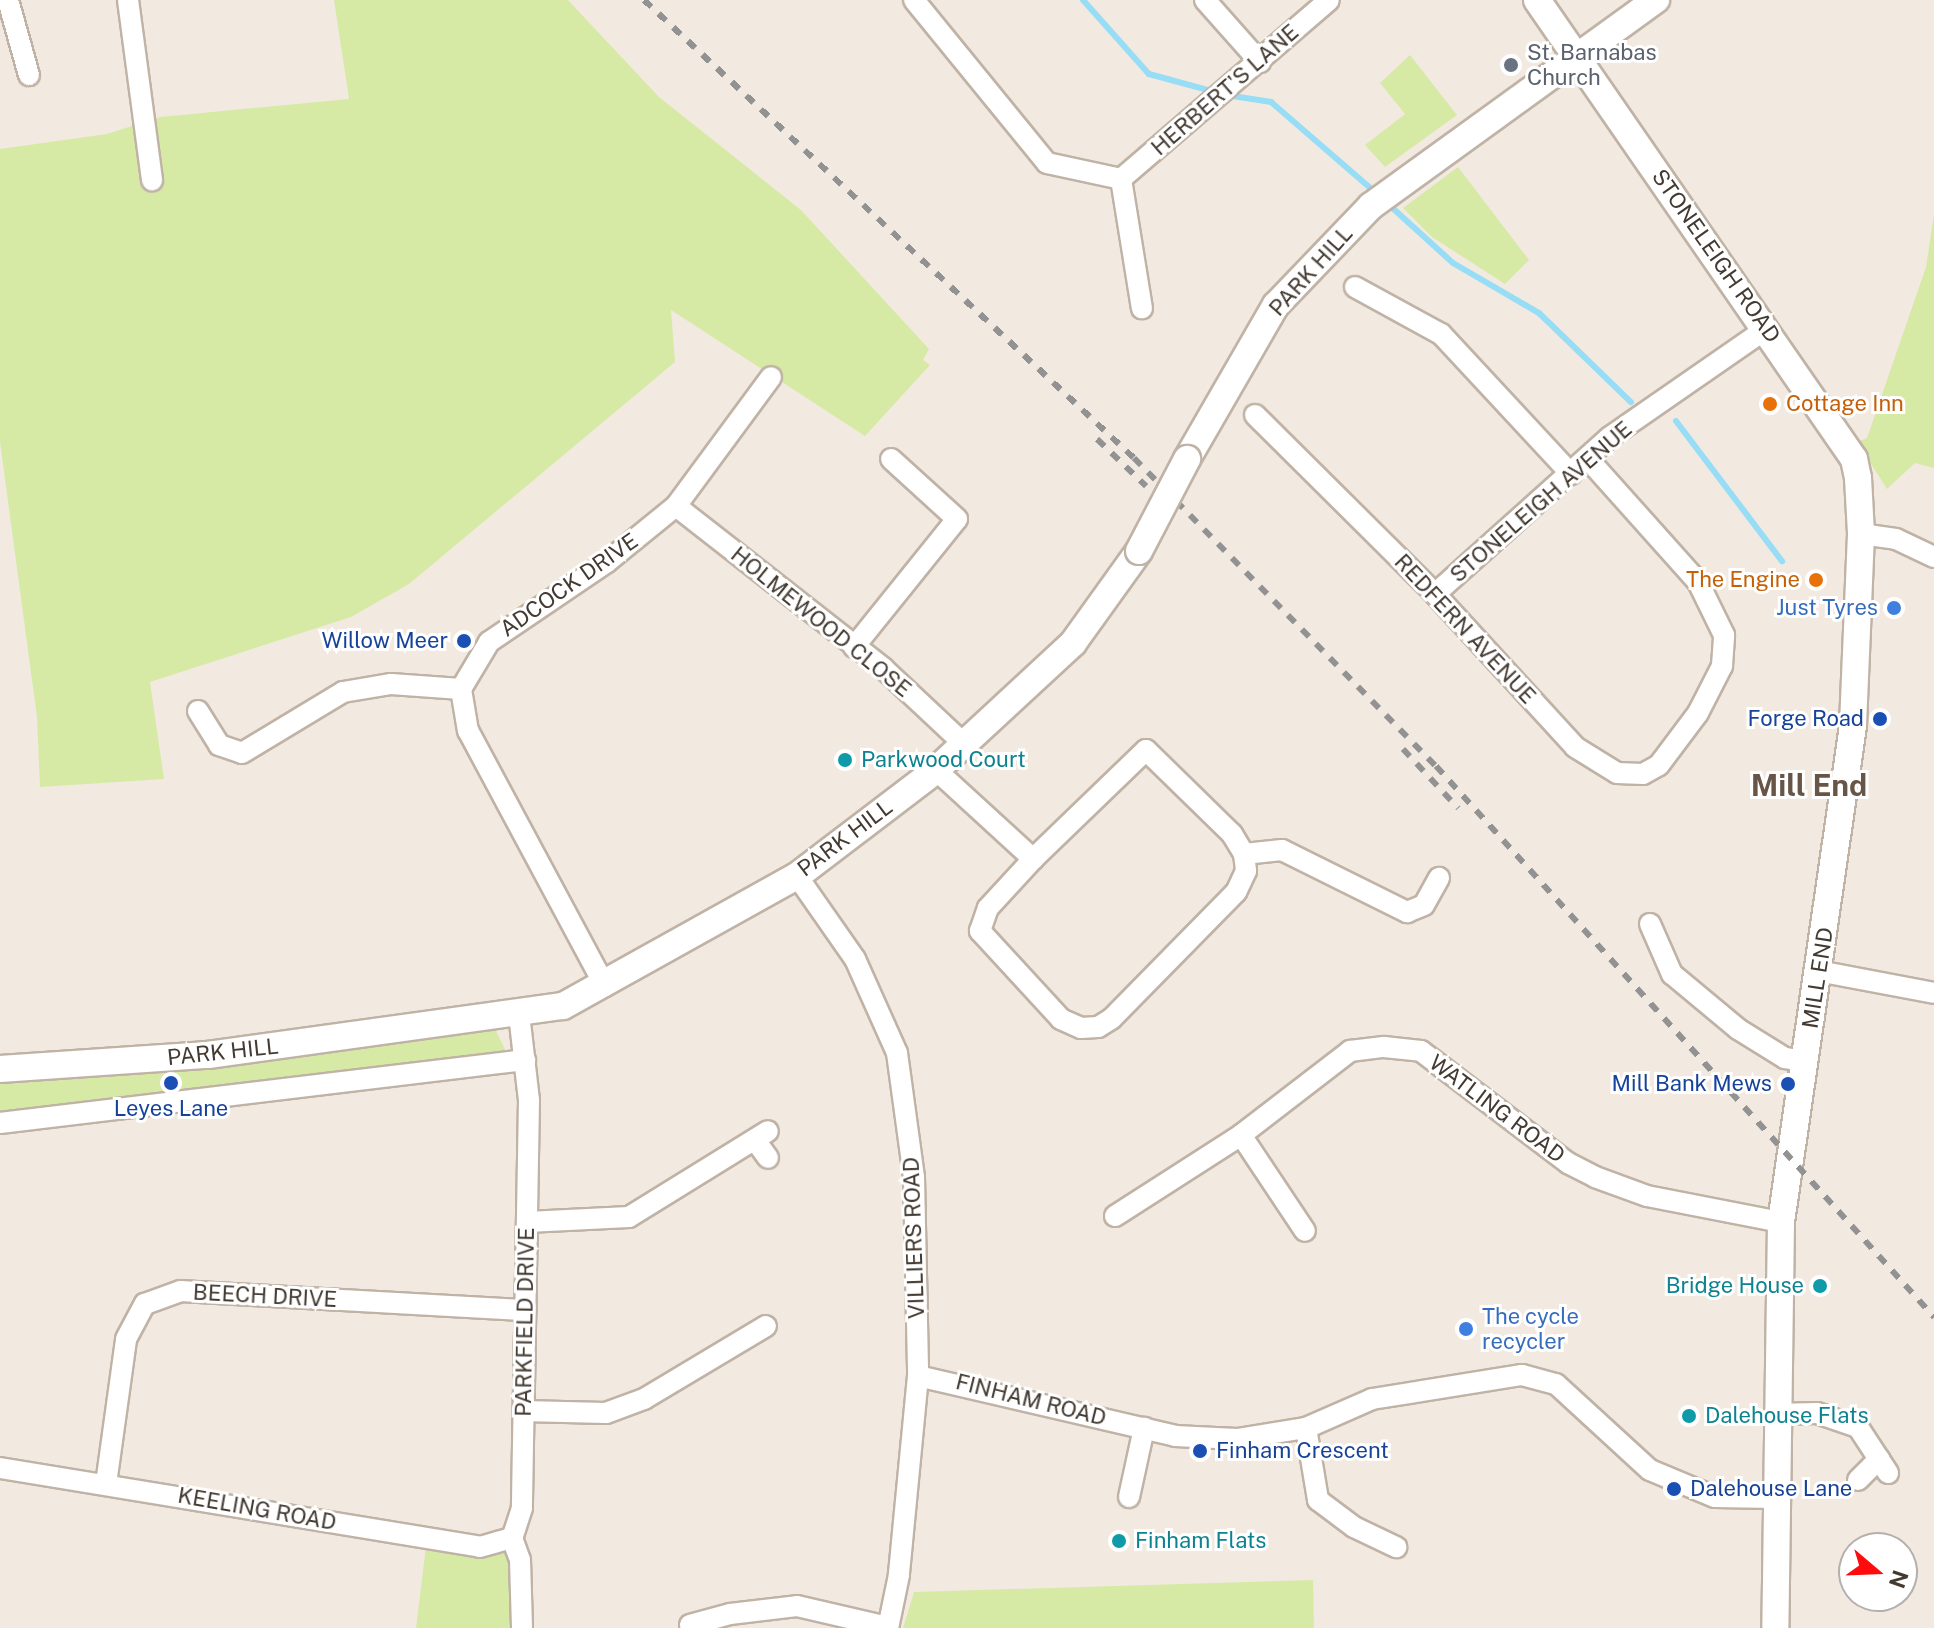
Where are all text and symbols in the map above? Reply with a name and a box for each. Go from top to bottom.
street label: HERBERT'S LANE [1146,19,1304,161]
place label: St. Barnabas Church [1527,39,1657,90]
marker: St. Barnabas Church [1502,56,1520,74]
street label: STONELEIGH ROAD [1646,164,1786,348]
street label: PARK HILL [1264,221,1358,321]
place label: Cottage Inn [1786,391,1904,417]
marker: Cottage Inn [1761,395,1779,413]
street label: STONELEIGH AVENUE [1445,416,1637,588]
street label: ADCOCK DRIVE [495,528,643,642]
street label: HOLMEWOOD CLOSE [726,541,916,703]
street label: REDFERN AVENUE [1389,549,1541,709]
place label: The Engine [1686,567,1800,593]
marker: The Engine [1807,571,1825,589]
place label: Just Tyres [1776,595,1878,621]
marker: Just Tyres [1885,599,1903,617]
place label: Willow Meer [321,628,448,654]
marker: Willow Meer [455,632,473,650]
place label: Forge Road [1747,706,1864,732]
marker: Forge Road [1871,710,1889,728]
place label: Parkwood Court [861,747,1026,773]
marker: Parkwood Court [836,751,854,769]
district label: Mill End [1751,767,1867,803]
street label: PARK HILL [792,794,898,882]
street label: MILL END [1797,926,1839,1030]
street label: PARK HILL [166,1033,280,1071]
street label: WATLING ROAD [1424,1049,1570,1169]
place label: Mill Bank Mews [1612,1071,1772,1097]
marker: Leyes Lane [162,1074,180,1092]
marker: Mill Bank Mews [1779,1075,1797,1093]
place label: Leyes Lane [114,1096,228,1122]
street label: VILLIERS ROAD [898,1157,930,1319]
street label: PARKFIELD DRIVE [510,1227,540,1417]
place label: Bridge House [1666,1273,1804,1299]
marker: Bridge House [1811,1277,1829,1295]
street label: BEECH DRIVE [192,1279,338,1313]
place label: The cycle recycler [1482,1303,1579,1354]
marker: The cycle recycler [1457,1320,1475,1338]
street label: FINHAM ROAD [953,1369,1109,1431]
place label: Dalehouse Flats [1705,1403,1869,1429]
marker: Dalehouse Flats [1680,1407,1698,1425]
place label: Finham Crescent [1216,1438,1389,1464]
marker: Finham Crescent [1191,1442,1209,1460]
place label: Dalehouse Lane [1690,1476,1852,1502]
marker: Dalehouse Lane [1665,1480,1683,1498]
street label: KEELING ROAD [176,1482,338,1536]
place label: Finham Flats [1135,1528,1267,1554]
marker: Finham Flats [1110,1532,1128,1550]
north arrow [1838,1532,1918,1612]
text: N [1884,1567,1914,1592]

